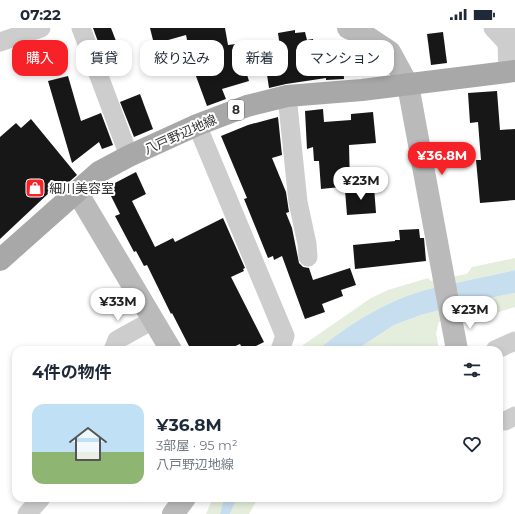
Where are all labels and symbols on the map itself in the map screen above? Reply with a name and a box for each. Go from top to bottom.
road number: 8 [228,100,244,120]
street label: 八戸野辺地線 [141,111,219,157]
pin: ¥36.8M [409,142,475,176]
pin: ¥23M [337,167,385,201]
shop icon: 細川美容室 [24,177,46,199]
place label: 細川美容室 [49,180,114,196]
pin: ¥33M [94,288,142,322]
pin: ¥23M [446,296,494,330]

